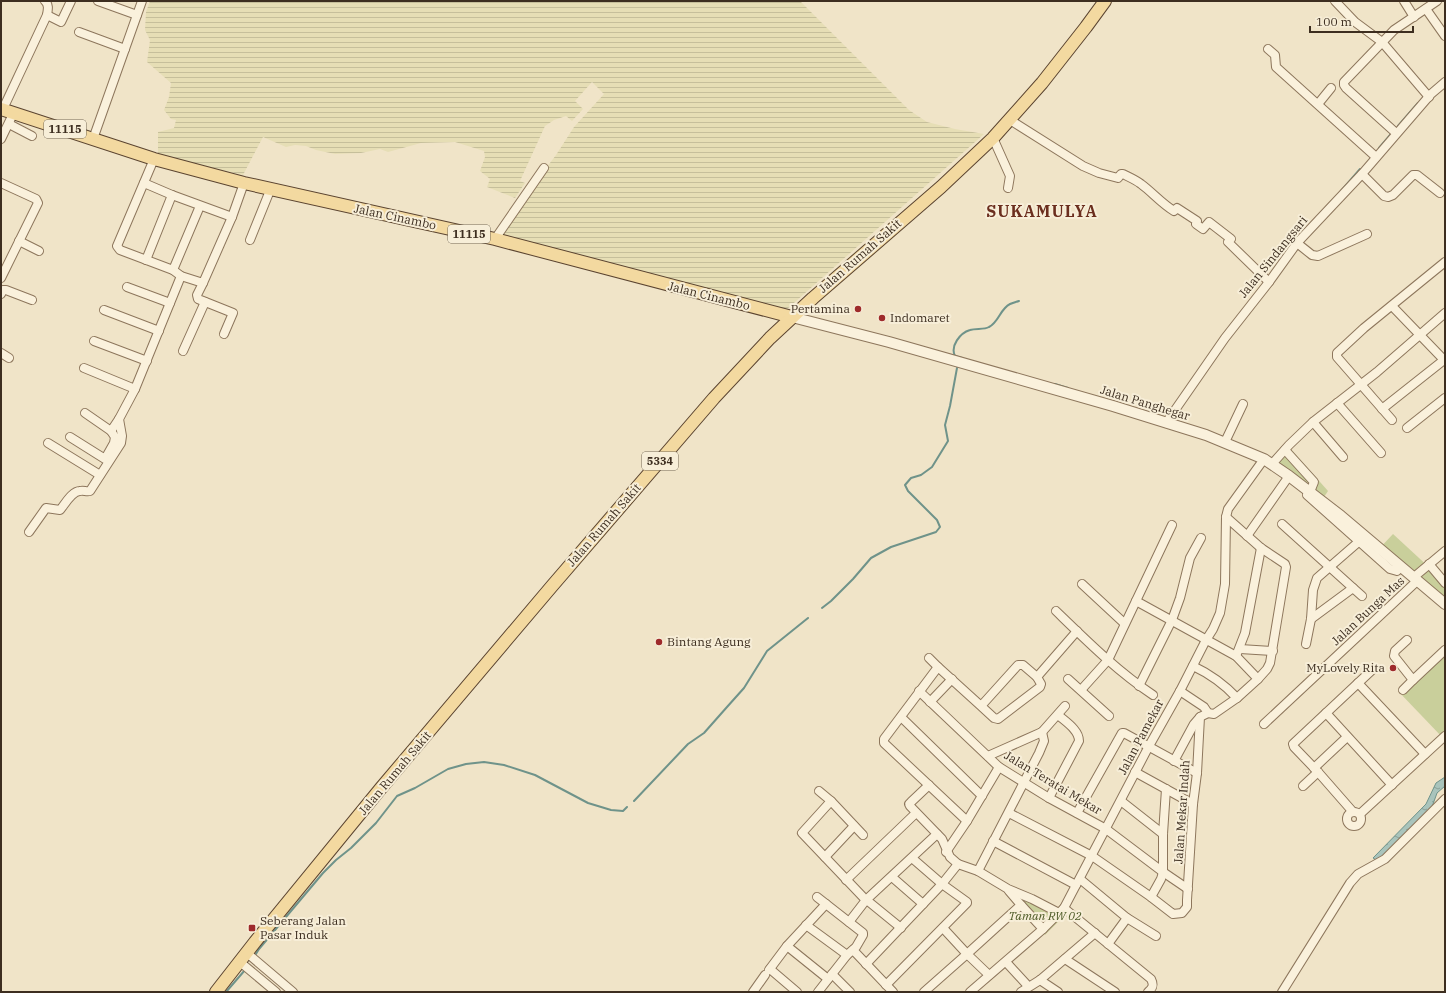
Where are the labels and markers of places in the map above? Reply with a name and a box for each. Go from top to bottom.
place label: Pertamina [791,301,850,316]
marker: Pertamina [853,304,863,314]
place label: Indomaret [890,310,950,325]
marker: Indomaret [877,313,887,323]
place label: Bintang Agung [667,634,751,649]
marker: Bintang Agung [654,637,664,647]
place label: MyLovely Rita [1306,660,1385,675]
marker: MyLovely Rita [1388,663,1398,673]
place label: Seberang Jalan Pasar Induk [260,913,346,942]
marker: Seberang Jalan Pasar Induk [247,923,257,933]

